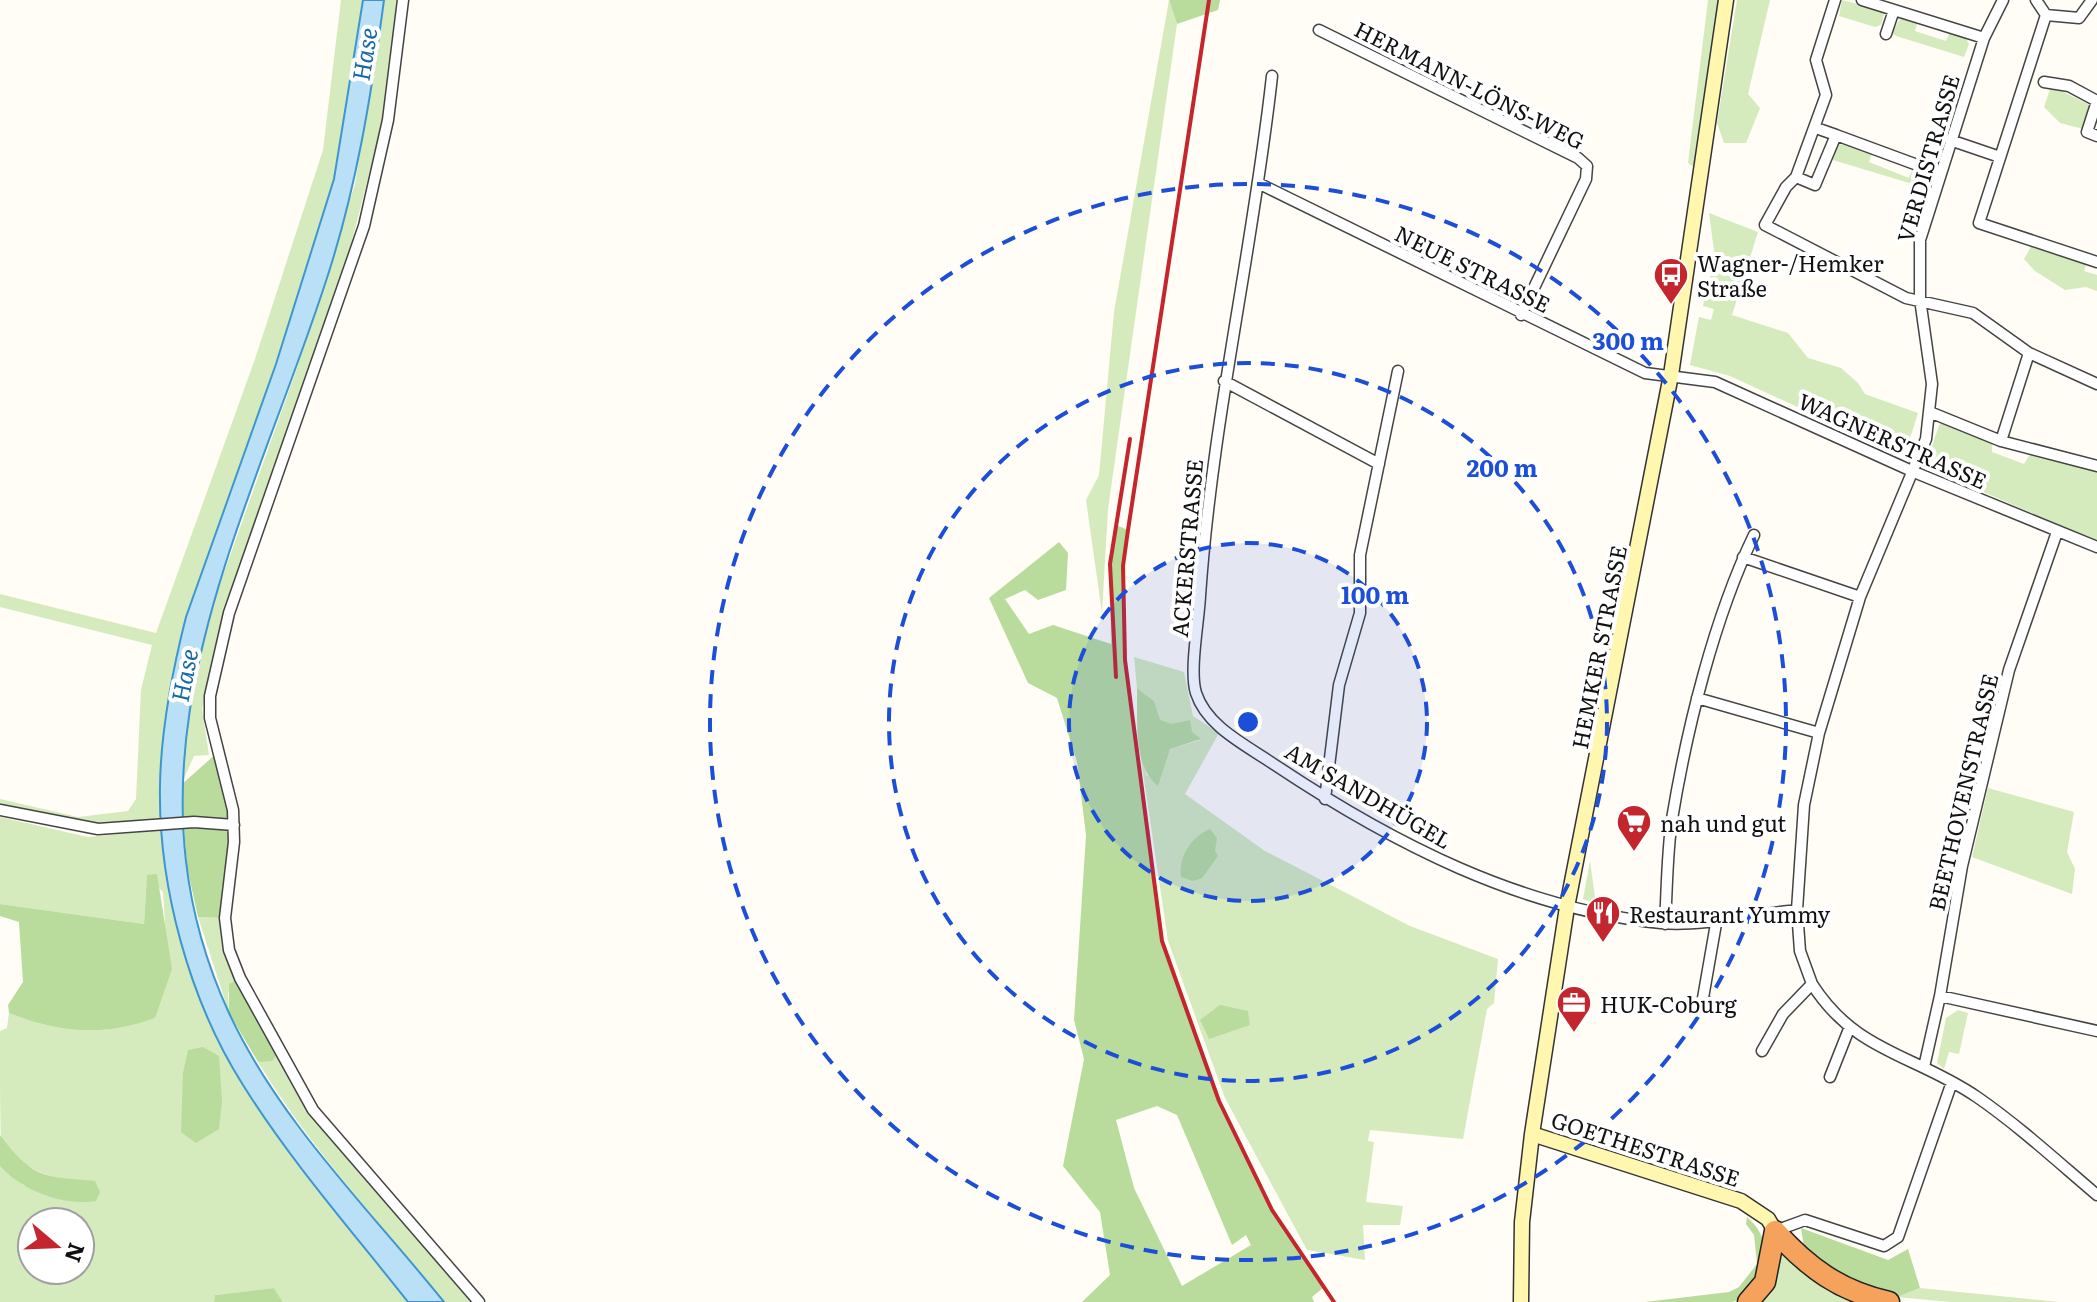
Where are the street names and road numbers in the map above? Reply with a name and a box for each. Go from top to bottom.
street label: HERMANN-LÖNS-WEG [1349,12,1591,156]
street label: VERDISTRASSE [1887,70,1967,246]
street label: NEUE STRASSE [1390,216,1556,320]
street label: WAGNERSTRASSE [1793,384,1993,496]
street label: ACKERSTRASSE [1162,457,1210,639]
street label: HEMKER STRASSE [1562,542,1634,752]
street label: BEETHOVENSTRASSE [1919,670,2005,914]
street label: AM SANDHÜGEL [1280,734,1458,856]
street label: GOETHESTRASSE [1547,1102,1745,1194]

